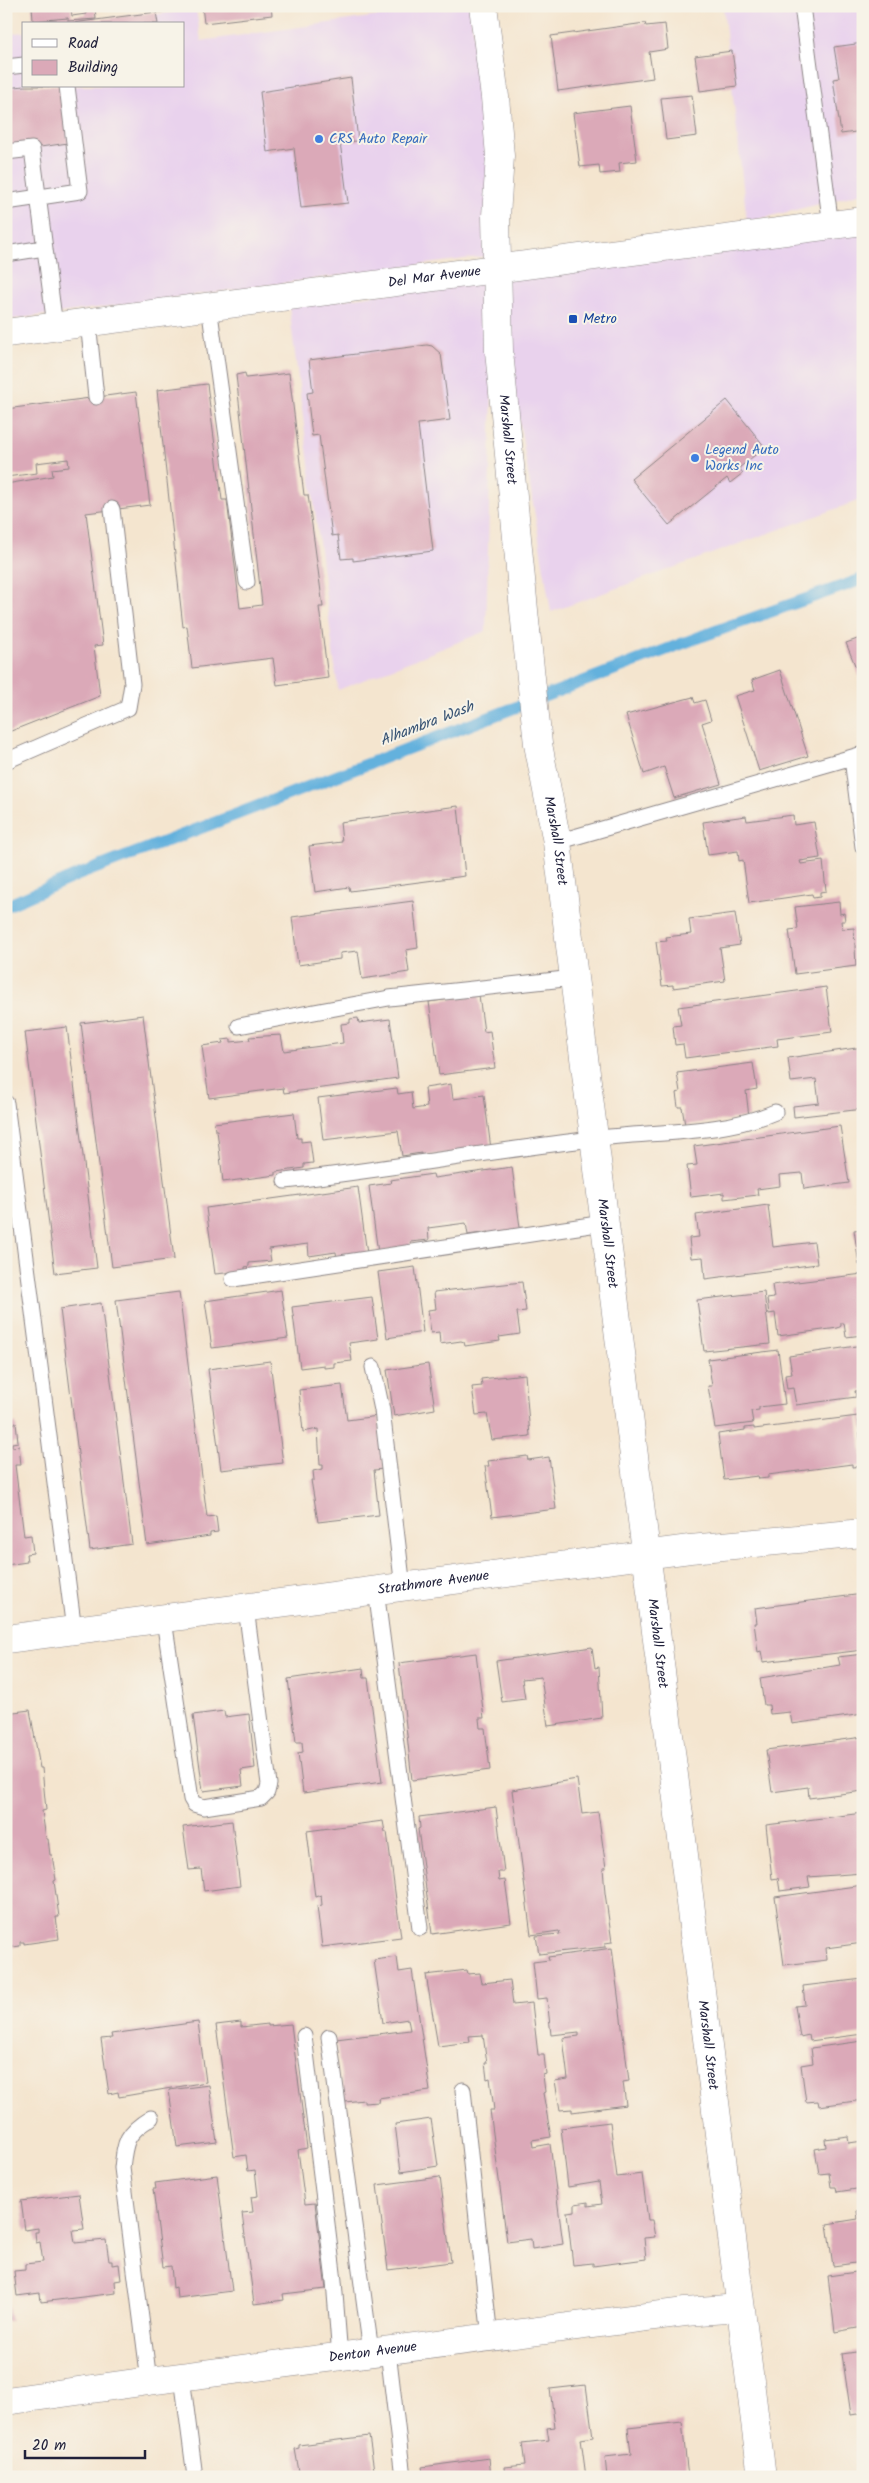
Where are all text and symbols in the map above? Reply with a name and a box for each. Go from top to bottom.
legend [22,22,185,88]
text: Road [68,32,99,56]
text: Building [68,56,118,80]
place label: CRS Auto Repair [329,128,428,150]
marker: CRS Auto Repair [313,133,325,145]
street label: Del Mar Avenue [387,260,483,294]
place label: Metro [583,308,617,330]
marker: Metro [567,313,579,325]
street label: Marshall Street [492,393,523,486]
place label: Legend Auto Works Inc [705,439,779,477]
marker: Legend Auto Works Inc [689,452,701,464]
water label: Alhambra Wash [377,694,479,753]
street label: Marshall Street [537,794,573,887]
street label: Marshall Street [591,1197,624,1290]
street label: Strathmore Avenue [376,1564,491,1601]
street label: Marshall Street [641,1597,674,1690]
street label: Marshall Street [691,1999,724,2092]
street label: Denton Avenue [327,2336,419,2369]
scale bar [25,2428,145,2460]
text: 20 m [32,2434,66,2458]

